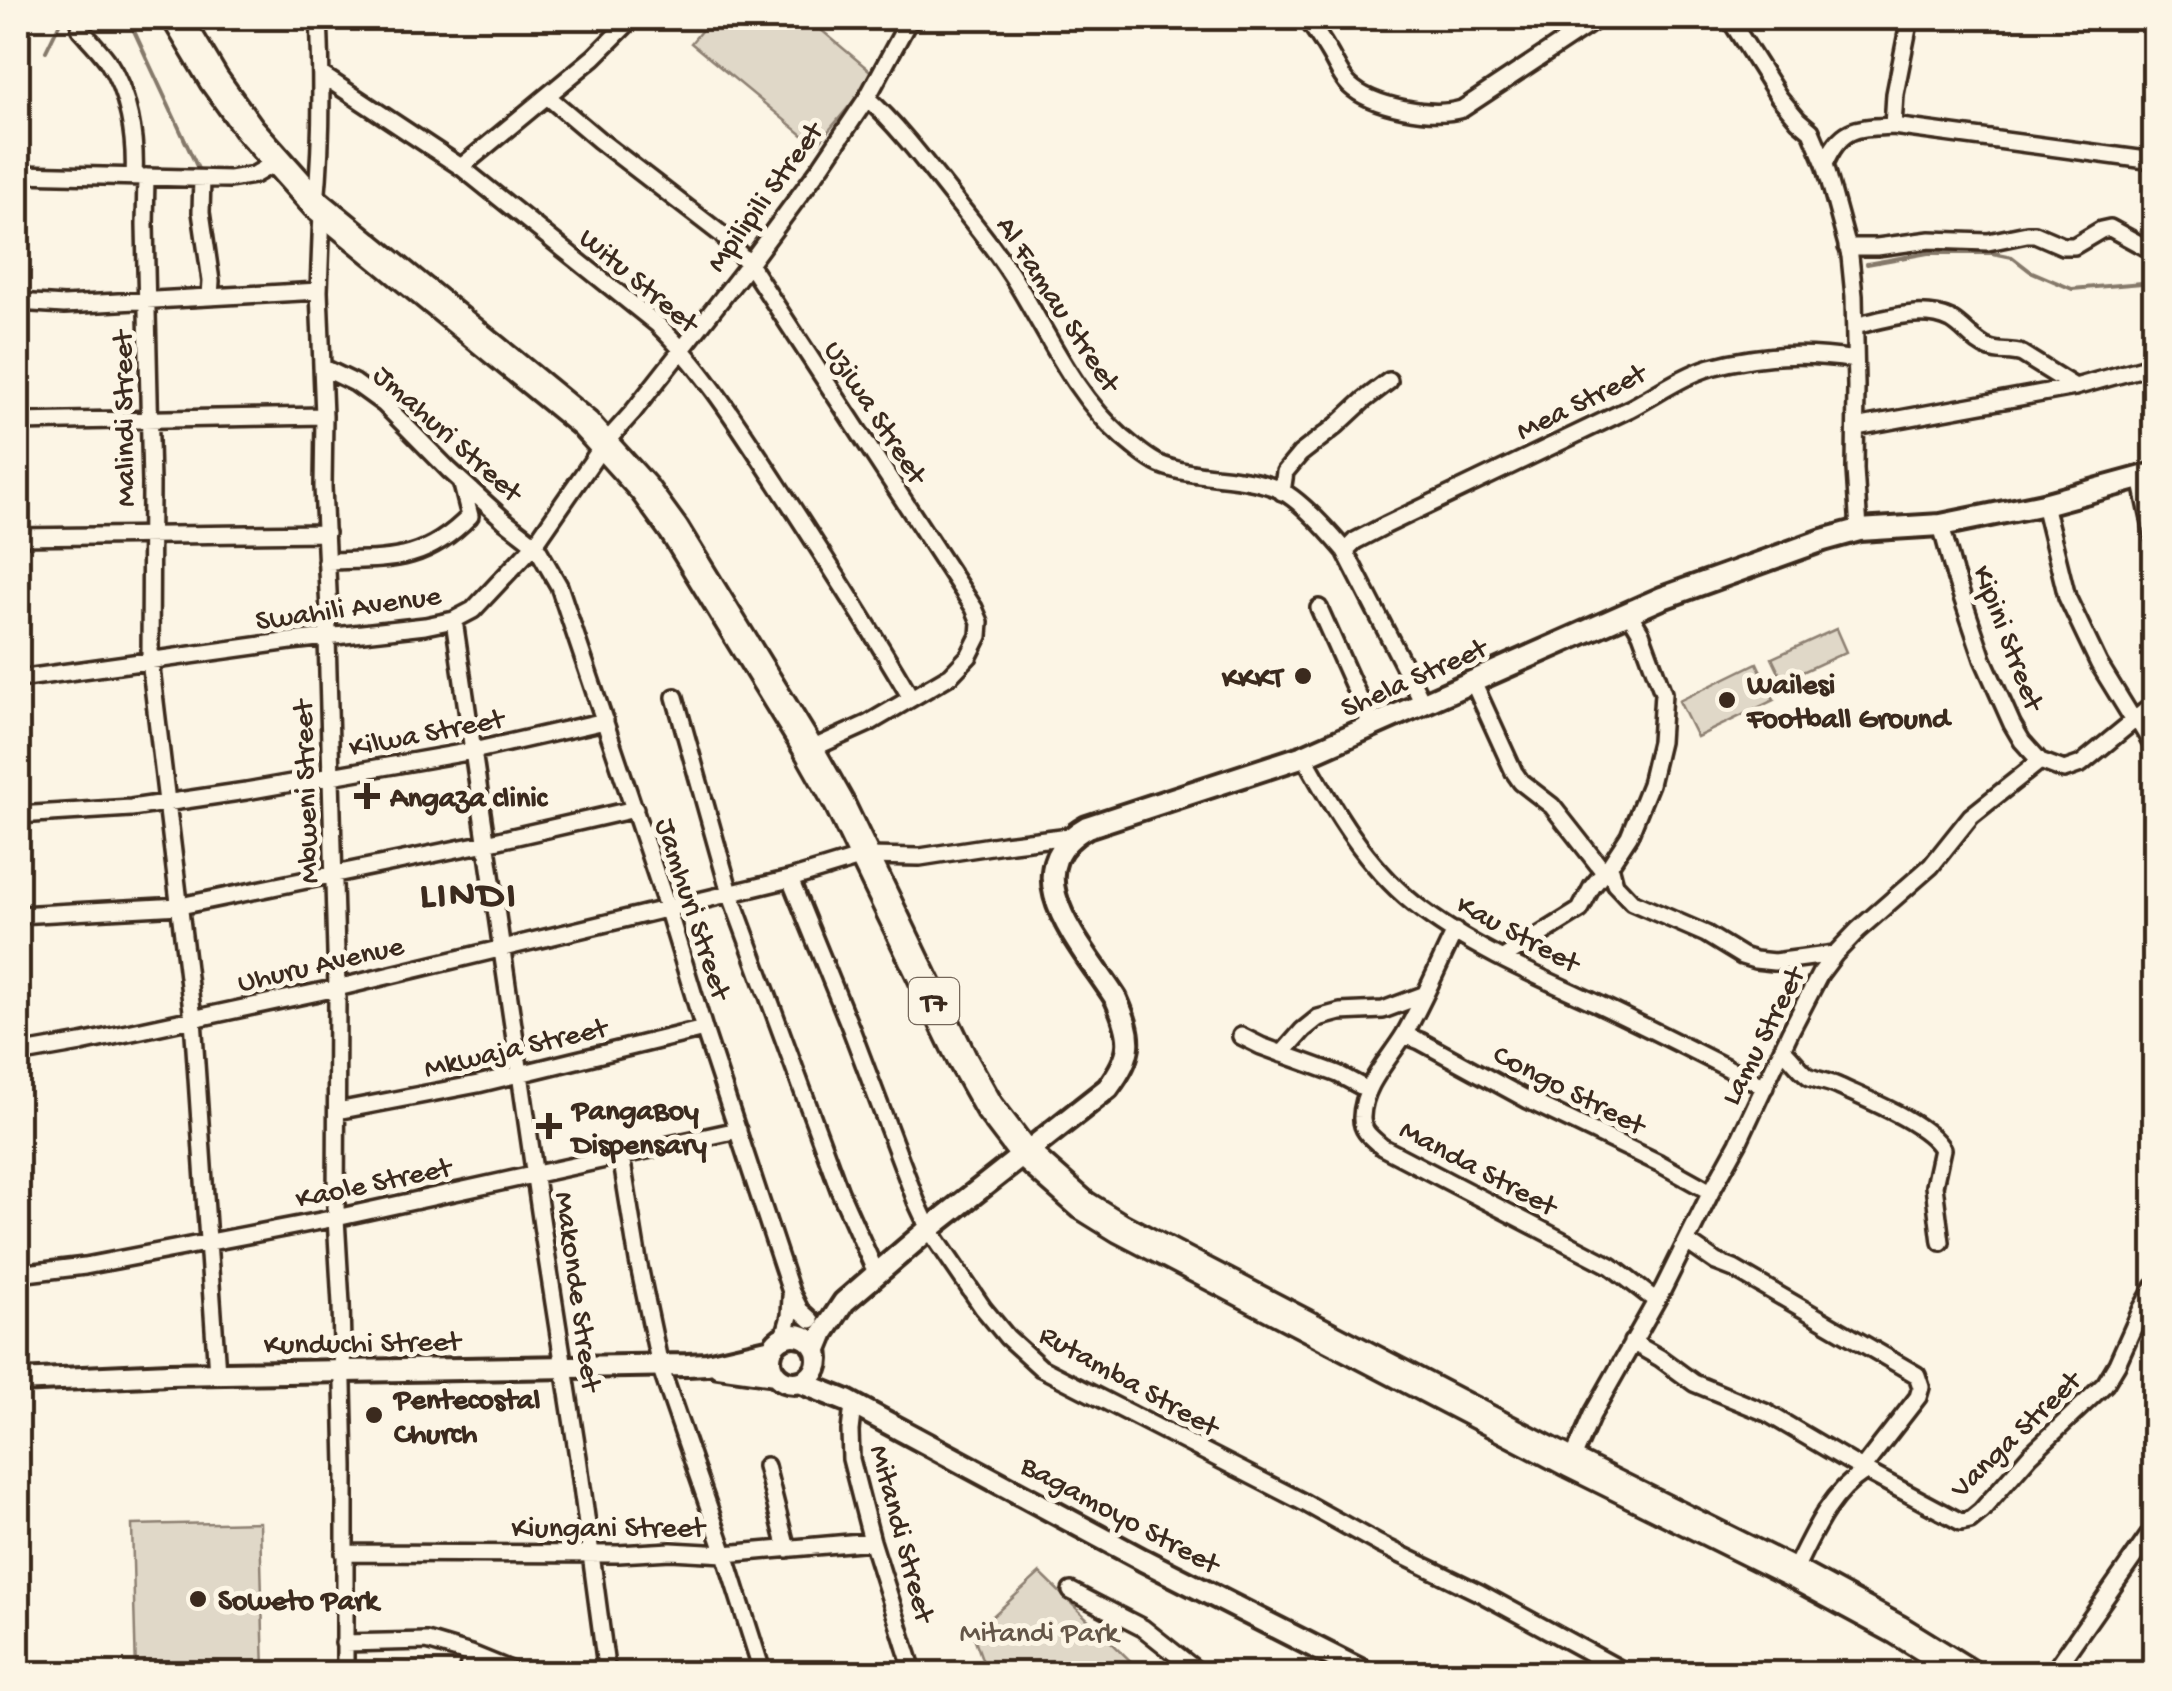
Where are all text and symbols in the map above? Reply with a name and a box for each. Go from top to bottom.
street label: Mpilipili Street [701,115,834,280]
street label: Al Famau Street [986,211,1128,402]
street label: Witu Street [570,222,706,344]
street label: Malindi Street [107,328,146,507]
street label: Uziwa Street [814,335,934,494]
street label: Mea Street [1511,356,1655,450]
street label: Jmahuri Street [364,359,530,513]
street label: Kipini Street [1962,561,2050,718]
street label: Swahili Avenue [254,580,444,641]
street label: Shela Street [1337,631,1496,728]
place label: KKKT [1221,663,1285,698]
marker: KKKT [1292,665,1314,687]
place label: Wailesi Football Ground [1746,670,1953,739]
marker: Wailesi Football Ground [1716,689,1738,711]
street label: Mbweni Street [288,697,329,884]
street label: Kilwa Street [347,703,510,768]
marker: Angaza clinic [354,783,380,809]
place label: Angaza clinic [389,783,549,818]
street label: Jamhuri Street [645,814,737,1007]
district label: LINDI [420,874,518,921]
street label: Kau Street [1449,889,1587,984]
street label: Uhuru Avenue [234,930,408,1003]
street label: Lamu Street [1715,960,1816,1112]
road number: T7 [909,978,959,1024]
street label: Mkwaja Street [421,1012,614,1088]
street label: Congo Street [1486,1039,1652,1146]
place label: PangaBoy Dispensary [569,1096,707,1165]
marker: PangaBoy Dispensary [536,1113,562,1139]
street label: Manda Street [1392,1114,1564,1227]
street label: Kaole Street [293,1151,458,1219]
street label: Makonde Street [544,1190,607,1396]
street label: Rutamba Street [1032,1319,1226,1448]
street label: Kunduchi Street [264,1326,463,1365]
street label: Vanga Street [1944,1363,2092,1508]
place label: Pentecostal Church [392,1385,541,1454]
marker: Pentecostal Church [363,1404,385,1426]
street label: Mitandi Street [859,1442,941,1629]
street label: Bagamoyo Street [1013,1449,1227,1585]
street label: Kiungani Street [512,1513,707,1548]
place label: Soweto Park [218,1586,382,1621]
marker: Soweto Park [187,1588,209,1610]
park label: Mitandi Park [960,1618,1121,1653]

